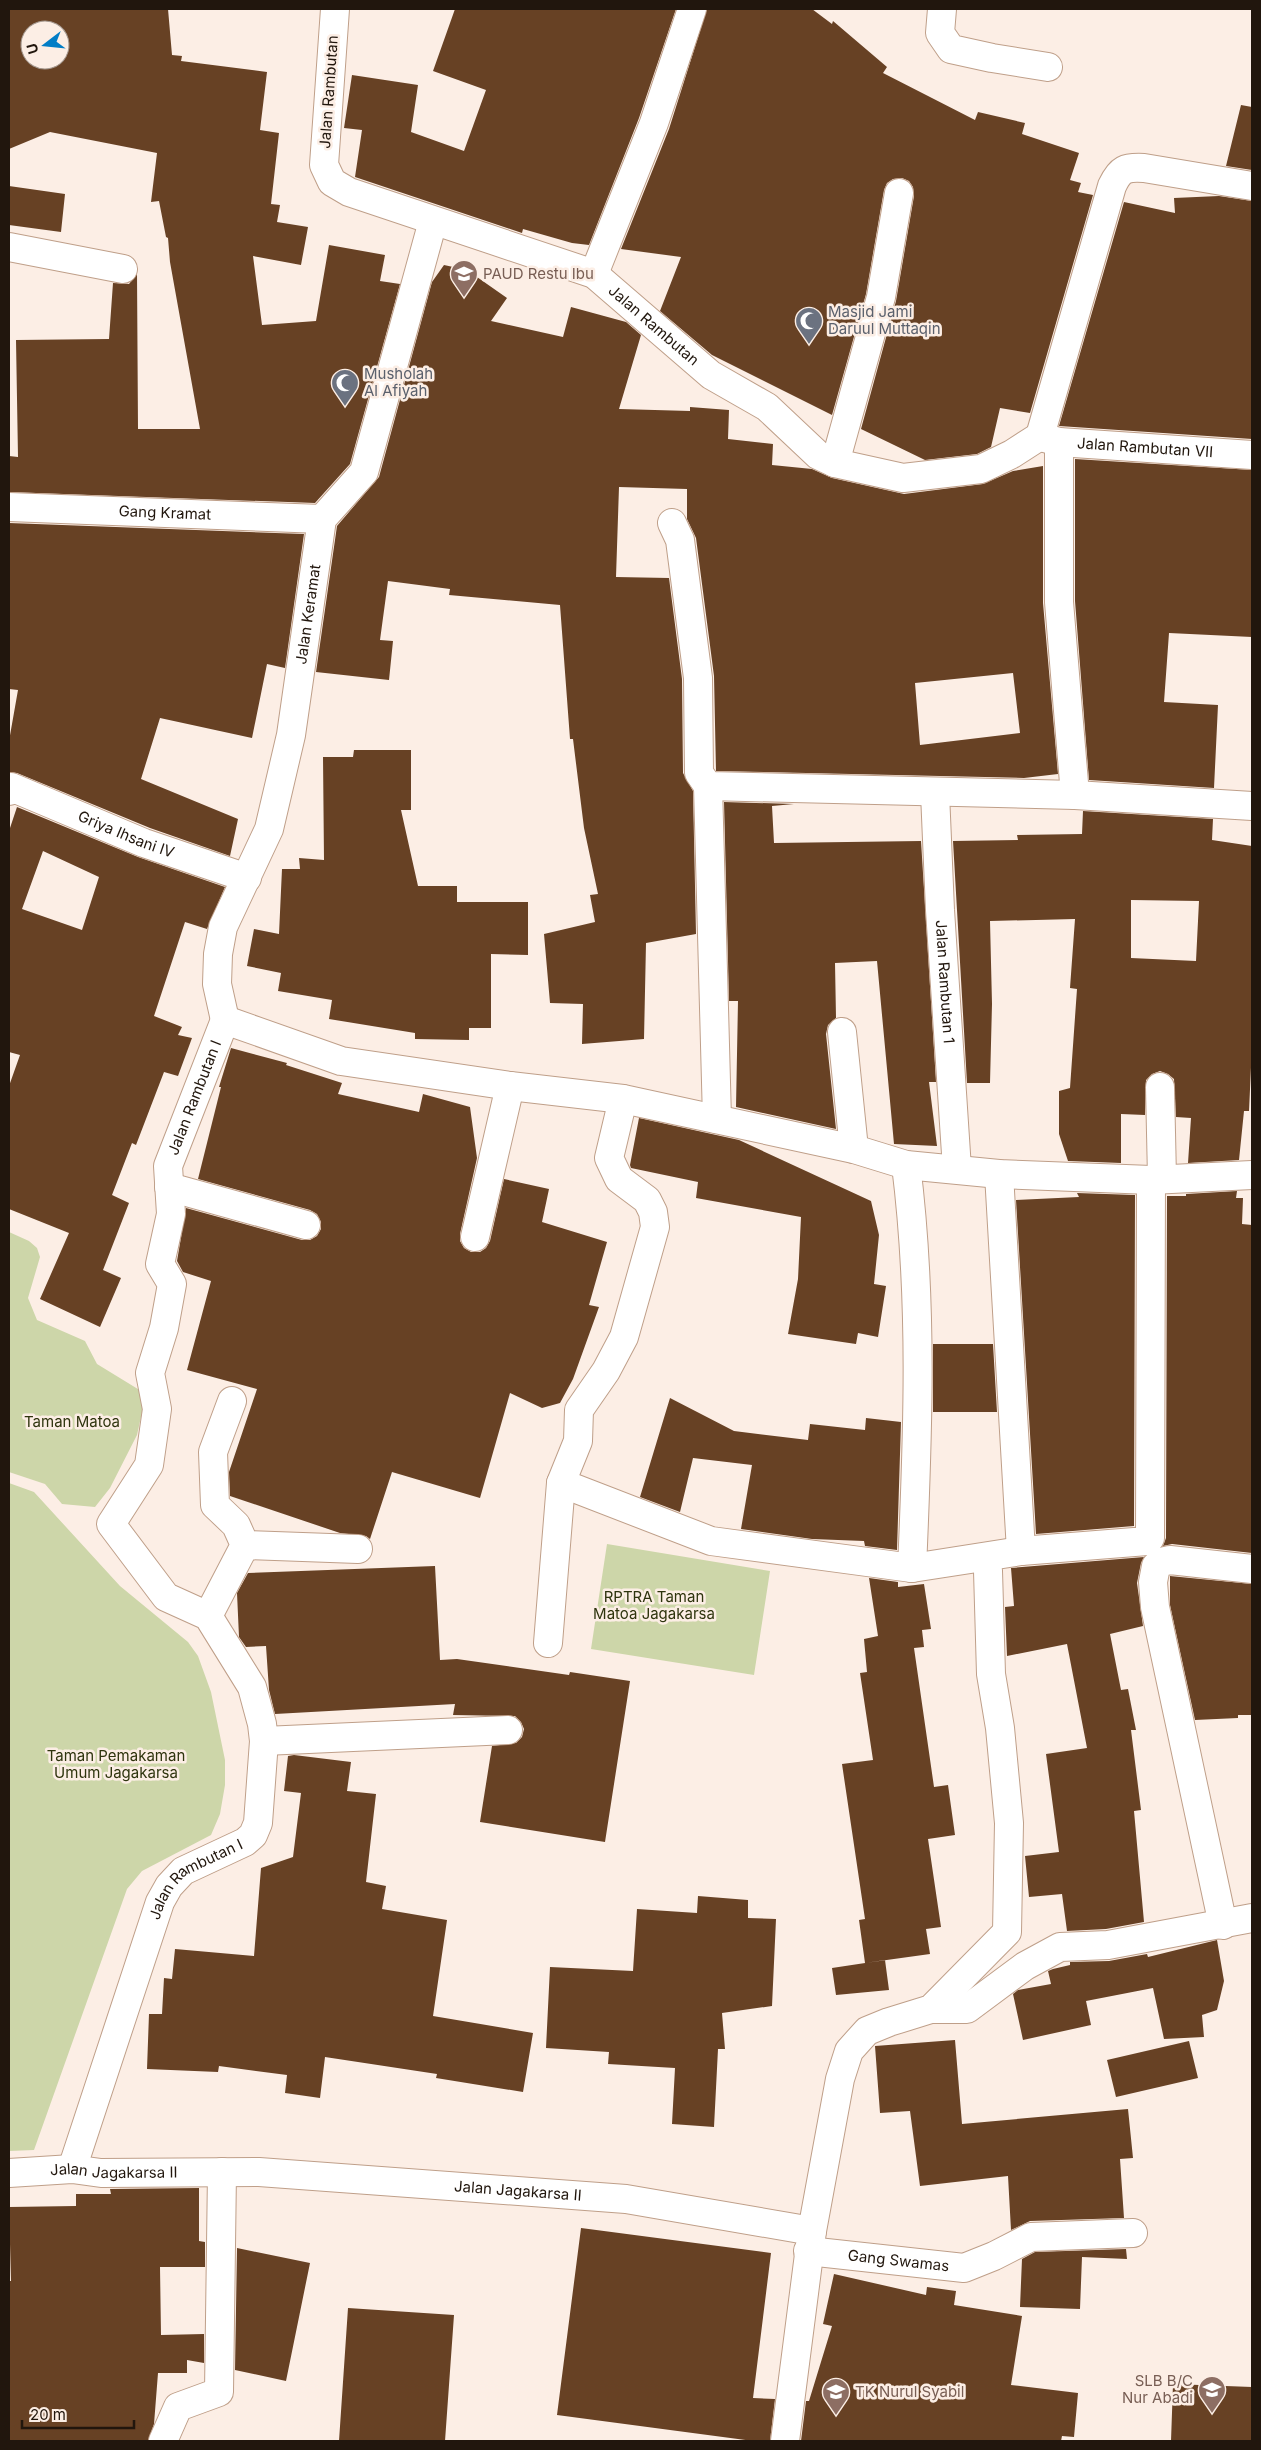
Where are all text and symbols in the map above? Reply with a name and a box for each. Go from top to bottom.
north arrow [20,20,70,70]
street label: Jalan Rambutan [315,35,342,149]
text: U [22,41,42,56]
school or university icon: PAUD Restu Ibu [449,259,479,298]
place label: PAUD Restu Ibu [483,264,594,283]
street label: Jalan Rambutan [605,281,703,369]
place label: Masjid Jami Daruul Muttaqin [828,302,941,338]
mosque icon: Masjid Jami Daruul Muttaqin [794,306,824,345]
place label: Musholah Al Afiyah [364,364,433,400]
mosque icon: Musholah Al Afiyah [330,368,360,407]
street label: Jalan Rambutan VII [1077,433,1214,461]
street label: Gang Kramat [118,501,212,524]
street label: Jalan Keramat [291,563,324,666]
street label: Griya Ihsani IV [75,806,177,862]
street label: Jalan Rambutan 1 [932,919,959,1044]
street label: Jalan Rambutan I [163,1037,225,1158]
park label: Taman Matoa [24,1412,120,1431]
park label: RPTRA Taman Matoa Jagakarsa [593,1587,715,1623]
park label: Taman Pemakaman Umum Jagakarsa [47,1746,185,1782]
street label: Jalan Rambutan I [145,1834,246,1922]
street label: Jalan Jagakarsa II [49,2159,178,2182]
street label: Jalan Jagakarsa II [454,2176,582,2205]
street label: Gang Swamas [847,2245,950,2275]
place label: SLB B/C Nur Abadi [1122,2371,1193,2407]
school or university icon: SLB B/C Nur Abadi [1197,2375,1227,2414]
school or university icon: TK Nurul Syabil [821,2377,851,2416]
place label: TK Nurul Syabil [855,2382,964,2401]
scale bar [22,2398,135,2430]
text: 20 m [30,2405,66,2424]

